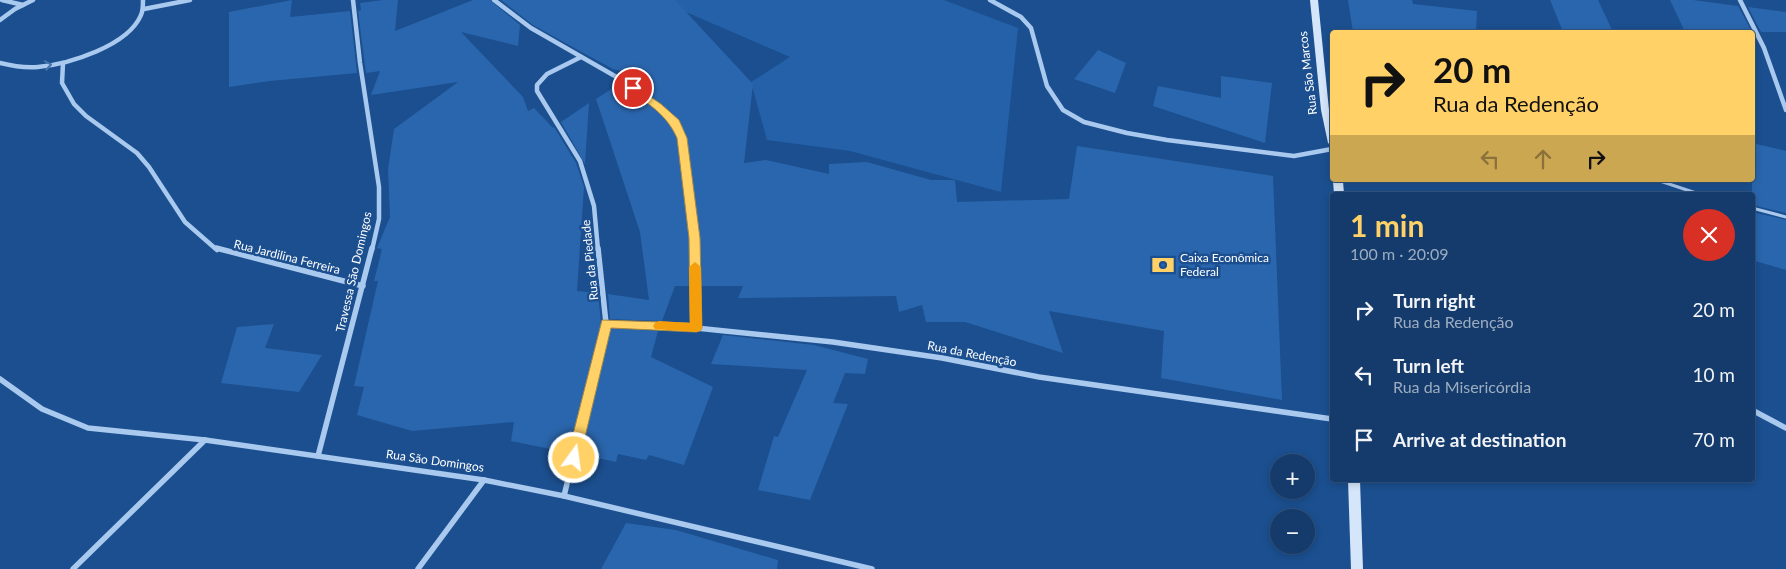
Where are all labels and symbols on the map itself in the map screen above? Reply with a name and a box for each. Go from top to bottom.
street label: Rua São Marcos [1295,30,1320,116]
one-way arrow [44,61,52,71]
pin [612,67,654,109]
street label: Travessa São Domingos [332,210,375,334]
street label: Rua da Piedade [578,219,601,301]
street label: Rua Jardilina Ferreira [232,236,342,277]
place label: Caixa Econômica Federal [1180,250,1269,279]
bank icon: Caixa Econômica Federal [1150,252,1176,278]
street label: Rua da Redenção [926,338,1018,370]
position arrow [547,431,599,483]
street label: Rua São Domingos [385,446,485,475]

